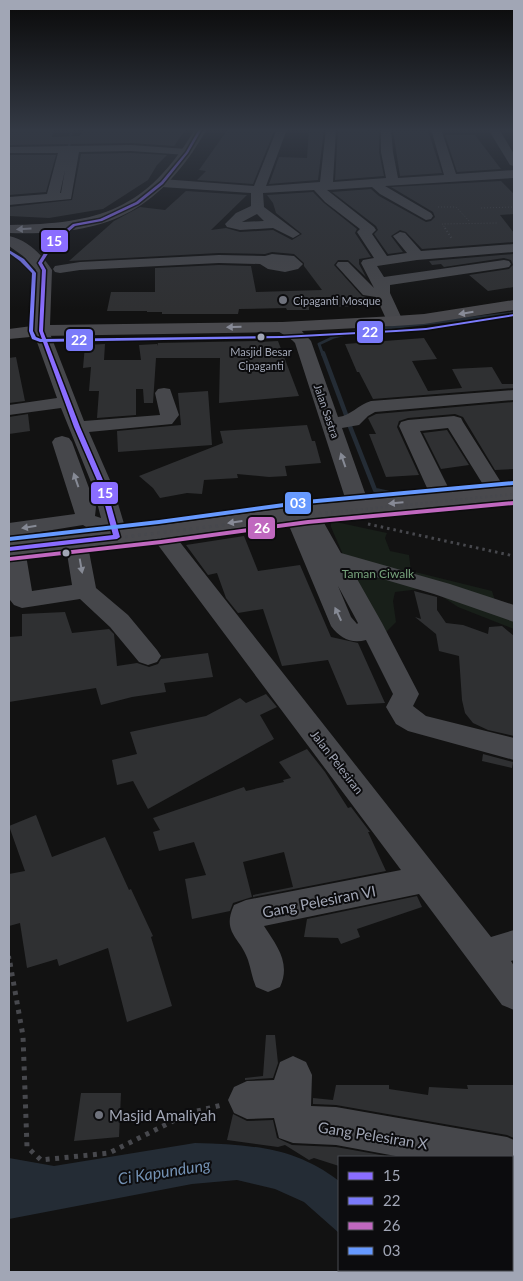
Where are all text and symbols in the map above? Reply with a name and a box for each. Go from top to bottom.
one-way arrow [15,225,31,233]
line badge: 15 [40,229,69,253]
text: 15 [46,232,62,249]
marker: Cipaganti Mosque [277,294,289,306]
place label: Cipaganti Mosque [293,294,381,307]
one-way arrow [458,309,474,317]
line badge: 22 [356,320,384,344]
one-way arrow [226,323,242,331]
text: 22 [362,323,378,340]
line badge: 22 [65,328,94,352]
text: 22 [71,331,87,348]
marker: Masjid Besar Cipaganti [256,332,266,342]
place label: Masjid Besar Cipaganti [230,345,292,372]
street label: Jalan Sastra [312,382,342,440]
one-way arrow [339,453,347,468]
one-way arrow [72,473,79,488]
line badge: 15 [90,481,119,505]
text: 15 [97,484,113,501]
line badge: 03 [284,491,312,515]
text: 03 [290,494,306,511]
one-way arrow [388,499,404,507]
line badge: 26 [247,516,276,540]
one-way arrow [226,518,242,526]
text: 26 [254,519,270,536]
one-way arrow [20,523,36,531]
unlabelled marker [61,548,71,558]
one-way arrow [77,558,85,574]
park label: Taman Ciwalk [342,566,415,581]
one-way arrow [334,607,343,622]
street label: Jalan Pelesiran [307,727,367,797]
street label: Gang Pelesiran VI [261,881,377,921]
place label: Masjid Amaliyah [109,1106,216,1124]
marker: Masjid Amaliyah [93,1109,105,1121]
street label: Gang Pelesiran X [317,1117,430,1153]
water label: Ci Kapundung [116,1154,212,1188]
legend [338,1156,513,1271]
text: 15 [383,1166,400,1184]
text: 22 [383,1191,400,1209]
text: 26 [383,1216,401,1234]
text: 03 [383,1241,400,1259]

